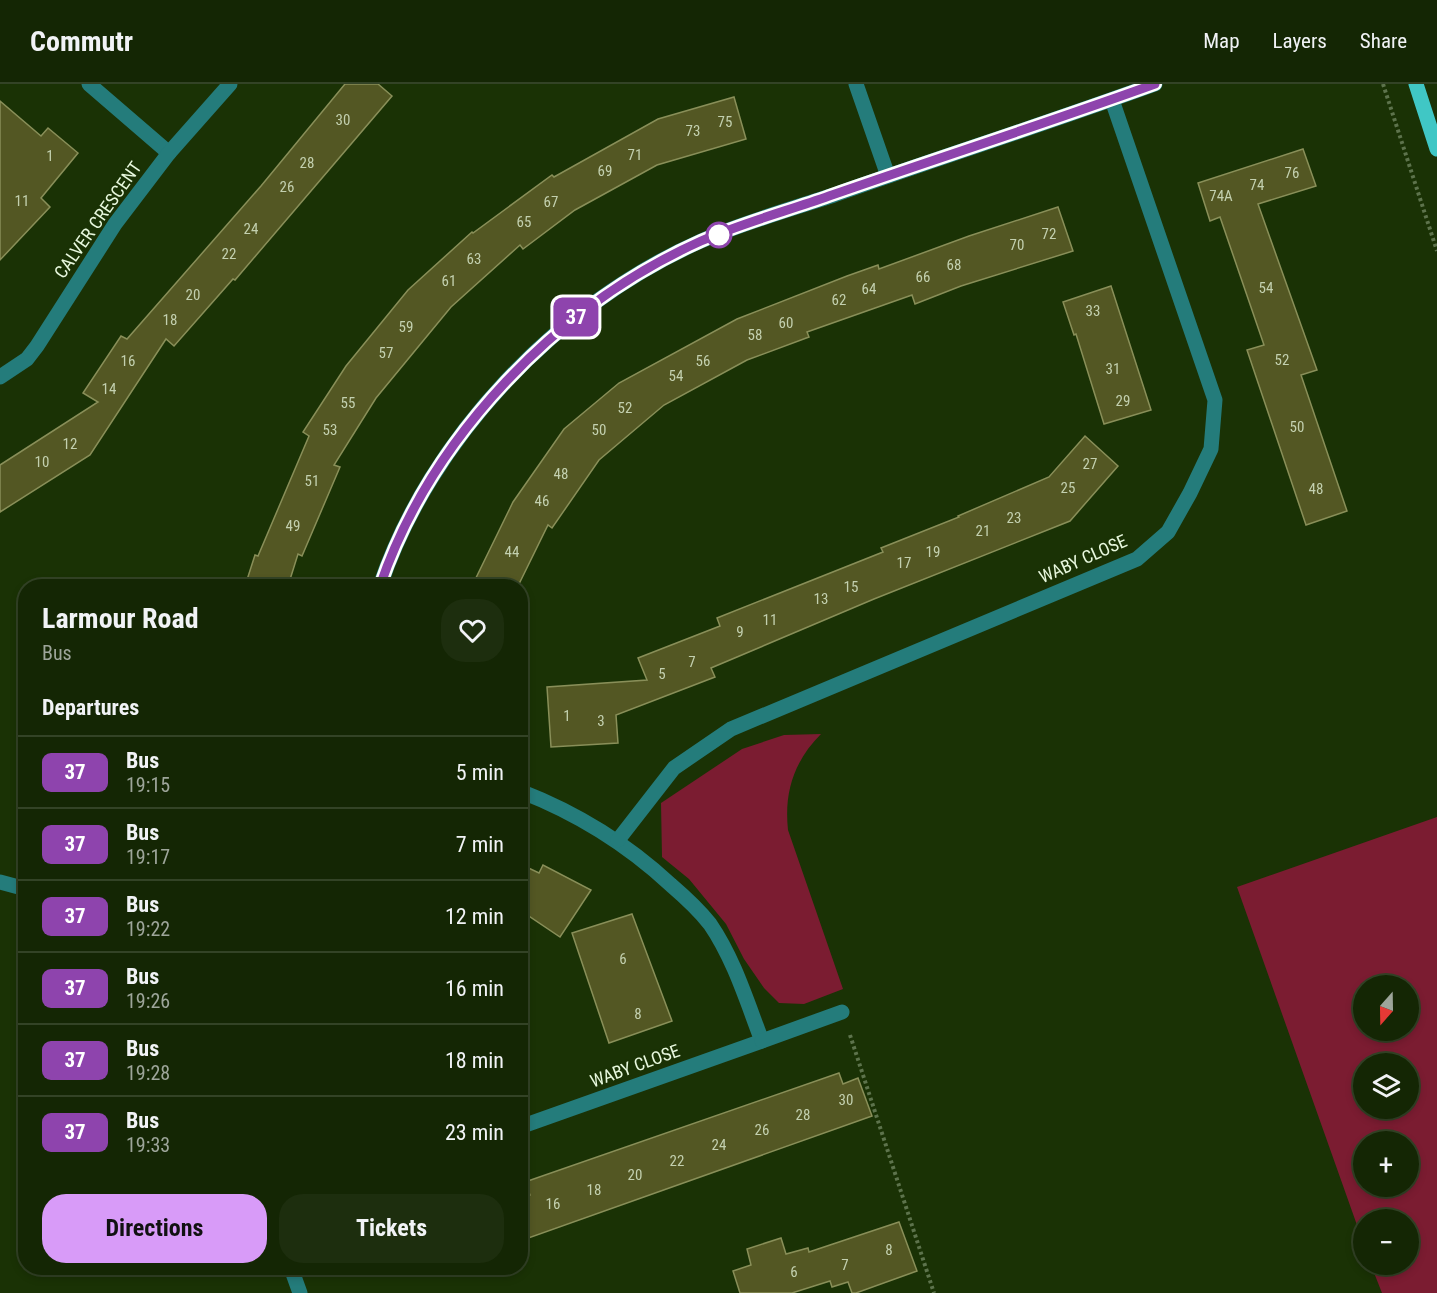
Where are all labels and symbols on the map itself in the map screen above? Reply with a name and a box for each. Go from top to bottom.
house number: 30 [336,111,350,129]
house number: 75 [718,113,732,131]
house number: 73 [686,122,700,140]
house number: 71 [628,146,642,164]
house number: 1 [46,147,54,165]
house number: 28 [300,154,314,172]
street label: CALVER CRESCENT [49,157,146,282]
house number: 69 [598,162,612,180]
house number: 76 [1285,164,1299,182]
house number: 74 [1250,176,1264,194]
house number: 26 [280,178,294,196]
house number: 74A [1209,187,1233,205]
house number: 11 [15,192,29,210]
house number: 67 [544,193,558,211]
house number: 65 [517,213,531,231]
house number: 24 [244,220,258,238]
unlabelled marker [706,222,732,248]
house number: 72 [1042,225,1056,243]
house number: 70 [1010,236,1024,254]
house number: 22 [222,245,236,263]
house number: 63 [467,250,481,268]
house number: 68 [947,256,961,274]
house number: 66 [916,268,930,286]
house number: 61 [442,272,456,290]
house number: 54 [1259,279,1273,297]
house number: 64 [862,280,876,298]
house number: 20 [186,286,200,304]
house number: 62 [832,291,846,309]
line badge: 37 [549,298,603,336]
house number: 33 [1086,302,1100,320]
house number: 18 [163,311,177,329]
house number: 60 [779,314,793,332]
house number: 59 [399,318,413,336]
house number: 58 [748,326,762,344]
house number: 57 [379,344,393,362]
house number: 52 [1275,351,1289,369]
house number: 16 [121,352,135,370]
house number: 56 [696,352,710,370]
house number: 31 [1106,360,1120,378]
house number: 54 [669,367,683,385]
house number: 14 [102,380,116,398]
house number: 29 [1116,392,1130,410]
house number: 55 [341,394,355,412]
house number: 52 [618,399,632,417]
house number: 50 [1290,418,1304,436]
house number: 53 [323,421,337,439]
house number: 50 [592,421,606,439]
house number: 12 [63,435,77,453]
house number: 10 [35,453,49,471]
house number: 27 [1083,455,1097,473]
house number: 48 [554,465,568,483]
house number: 51 [305,472,319,490]
house number: 25 [1061,479,1075,497]
house number: 48 [1309,480,1323,498]
house number: 46 [535,492,549,510]
house number: 23 [1007,509,1021,527]
house number: 49 [286,517,300,535]
house number: 21 [976,522,990,540]
street label: WABY CLOSE [1036,530,1130,587]
house number: 44 [505,543,519,561]
house number: 19 [926,543,940,561]
house number: 17 [897,554,911,572]
house number: 15 [844,578,858,596]
house number: 13 [814,590,828,608]
house number: 11 [763,611,777,629]
house number: 9 [736,623,744,641]
house number: 7 [688,653,696,671]
house number: 5 [658,665,666,683]
house number: 1 [563,707,571,725]
house number: 3 [597,712,605,730]
house number: 6 [619,950,627,968]
north arrow [1353,975,1419,1041]
house number: 8 [634,1005,642,1023]
street label: WABY CLOSE [587,1040,683,1091]
house number: 30 [839,1091,853,1109]
house number: 28 [796,1106,810,1124]
house number: 26 [755,1121,769,1139]
house number: 24 [712,1136,726,1154]
house number: 22 [670,1152,684,1170]
house number: 20 [628,1166,642,1184]
house number: 18 [587,1181,601,1199]
house number: 16 [546,1195,560,1213]
house number: 8 [885,1241,893,1259]
house number: 7 [841,1256,849,1274]
house number: 6 [790,1263,798,1281]

